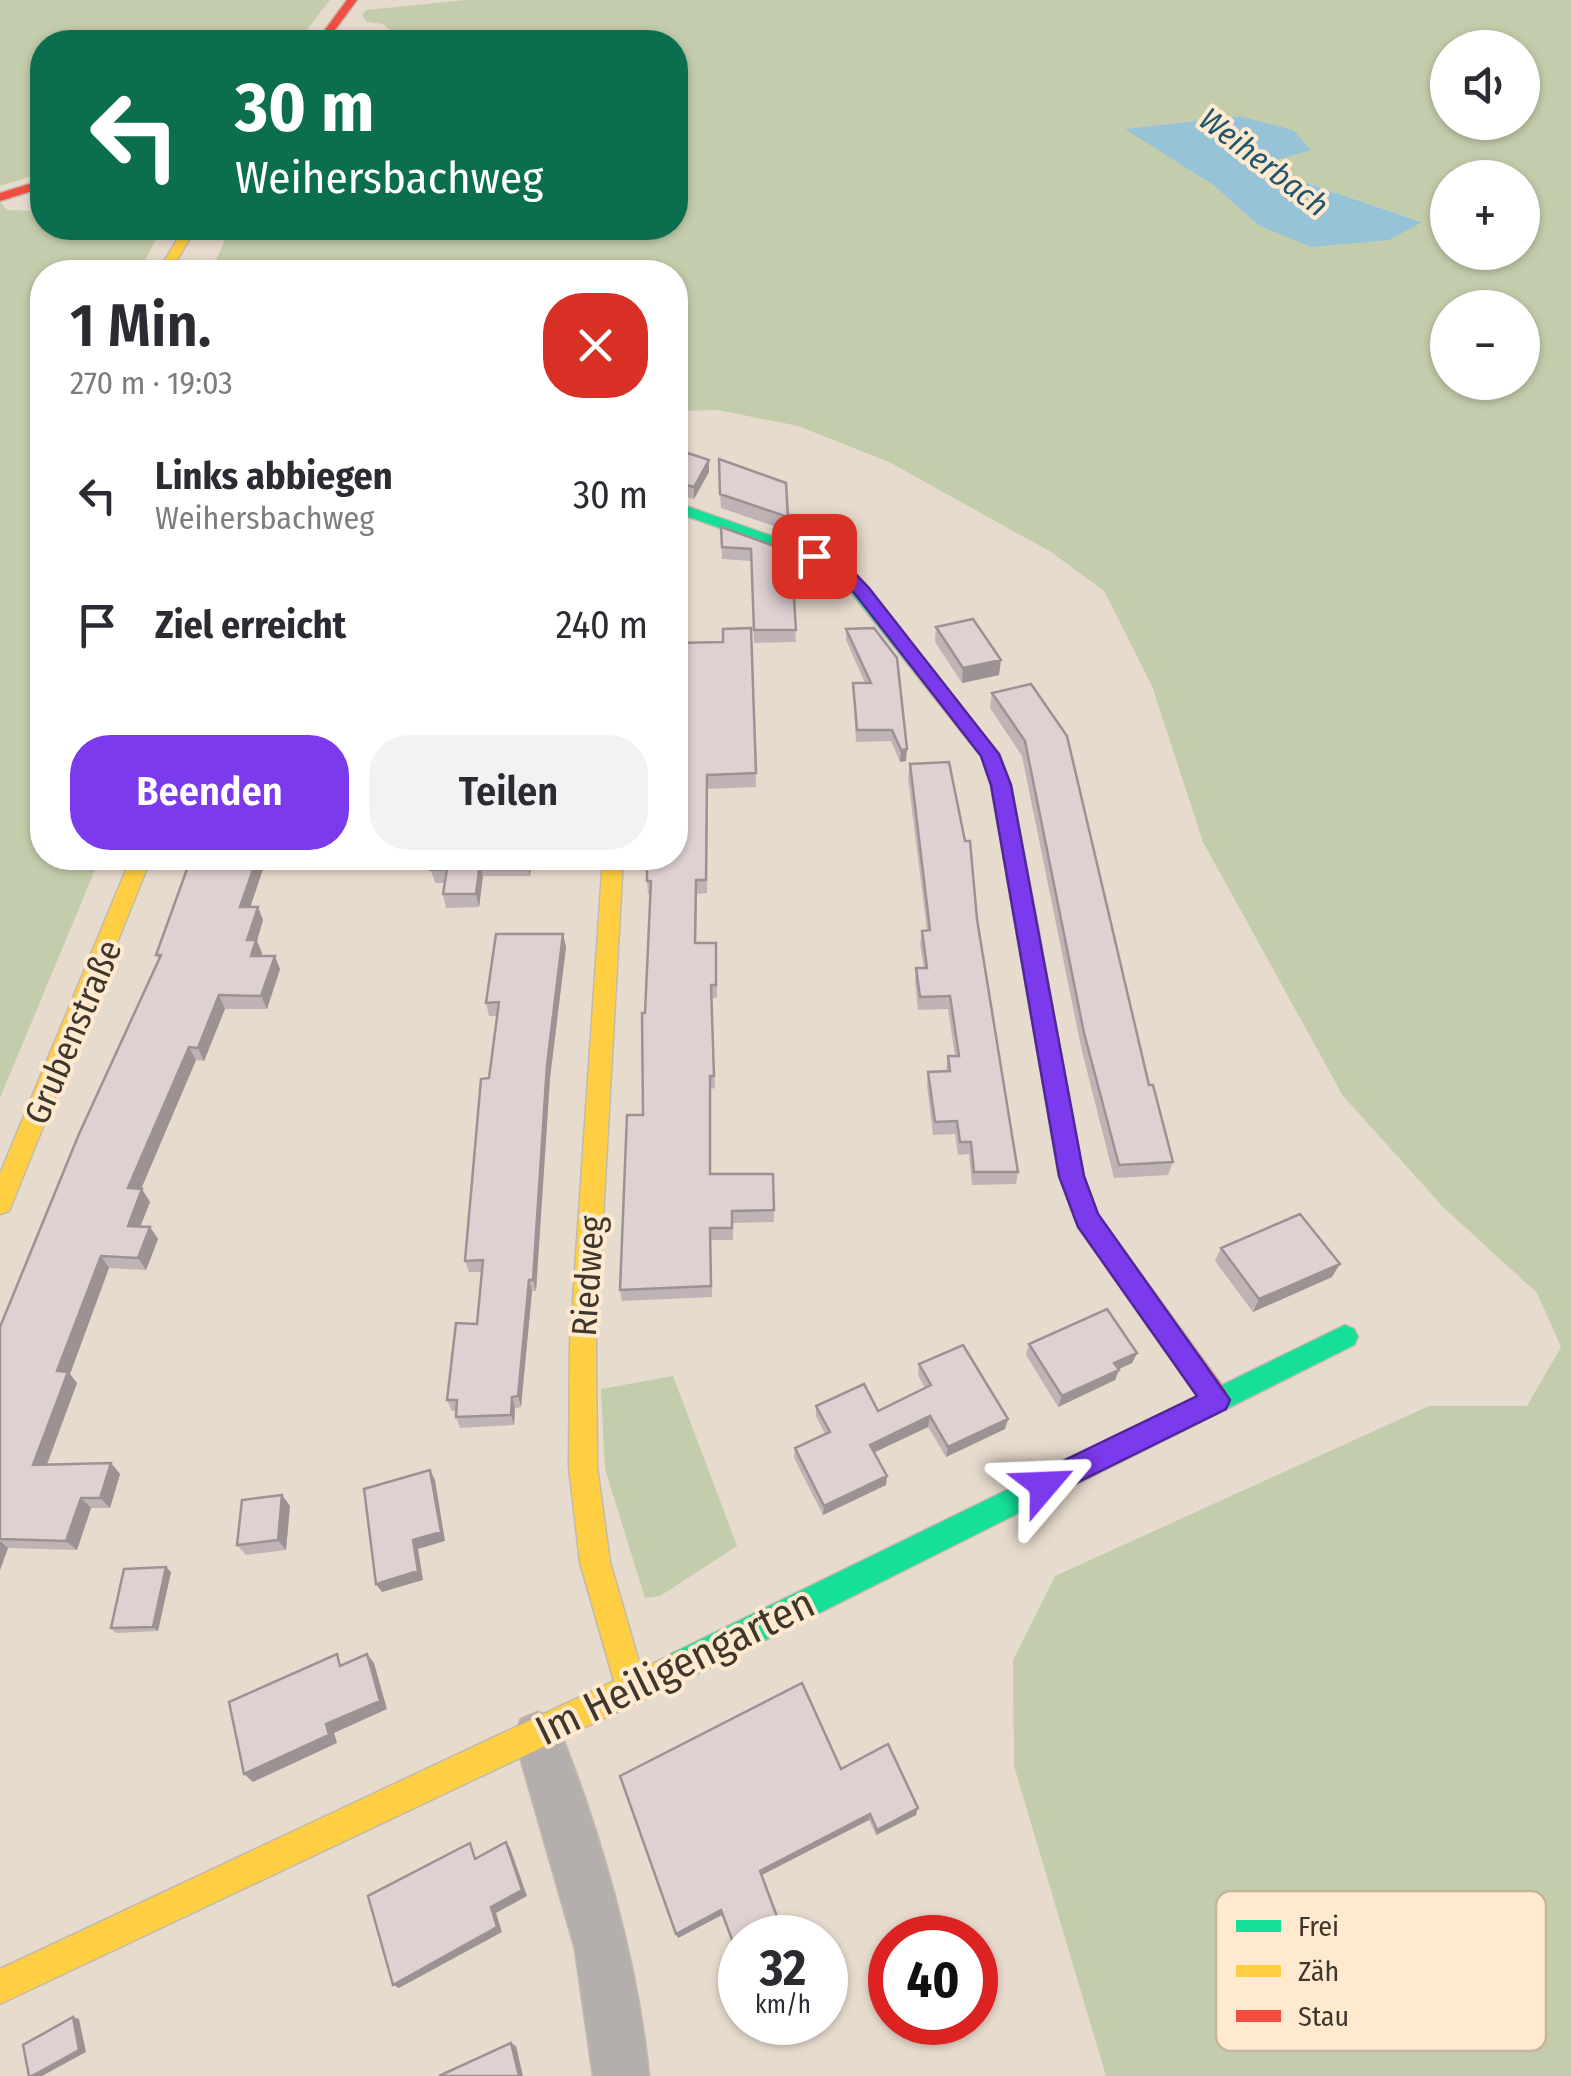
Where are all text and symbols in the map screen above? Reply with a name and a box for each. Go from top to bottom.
map controls [1430,30,1540,400]
button: sound [1430,30,1540,140]
text: 30 m [235,66,374,150]
icon: left [70,70,200,200]
water label: Weiherbach [1192,100,1336,224]
text: Weihersbachweg [235,151,543,205]
button: + [1430,160,1540,270]
text: 1 Min. [70,290,211,362]
button: − [1430,290,1540,400]
button: close [543,293,648,398]
text: 270 m · 19:03 [70,364,233,402]
text: Links abbiegen [155,453,393,499]
icon: left [70,468,125,523]
text: 30 m [573,472,648,518]
text: Weihersbachweg [155,499,374,537]
pin [772,514,857,599]
icon: arrive [787,529,842,584]
icon: arrive [70,598,125,653]
text: Ziel erreicht [155,602,346,648]
text: 240 m [556,602,648,648]
button: Beenden [70,735,349,850]
button: Teilen [369,735,648,850]
street label: Grubenstraße [15,934,131,1130]
street label: Riedweg [563,1214,613,1338]
position arrow [992,1433,1096,1537]
street label: Im Heiligengarten [528,1578,822,1756]
legend [1216,1891,1546,2051]
text: Frei [1298,1910,1339,1943]
speed limit sign: 40 [868,1915,998,2045]
text: 32 [760,1938,806,1998]
text: Zäh [1298,1955,1339,1988]
text: km/h [755,1990,811,2020]
text: Stau [1298,2000,1349,2033]

